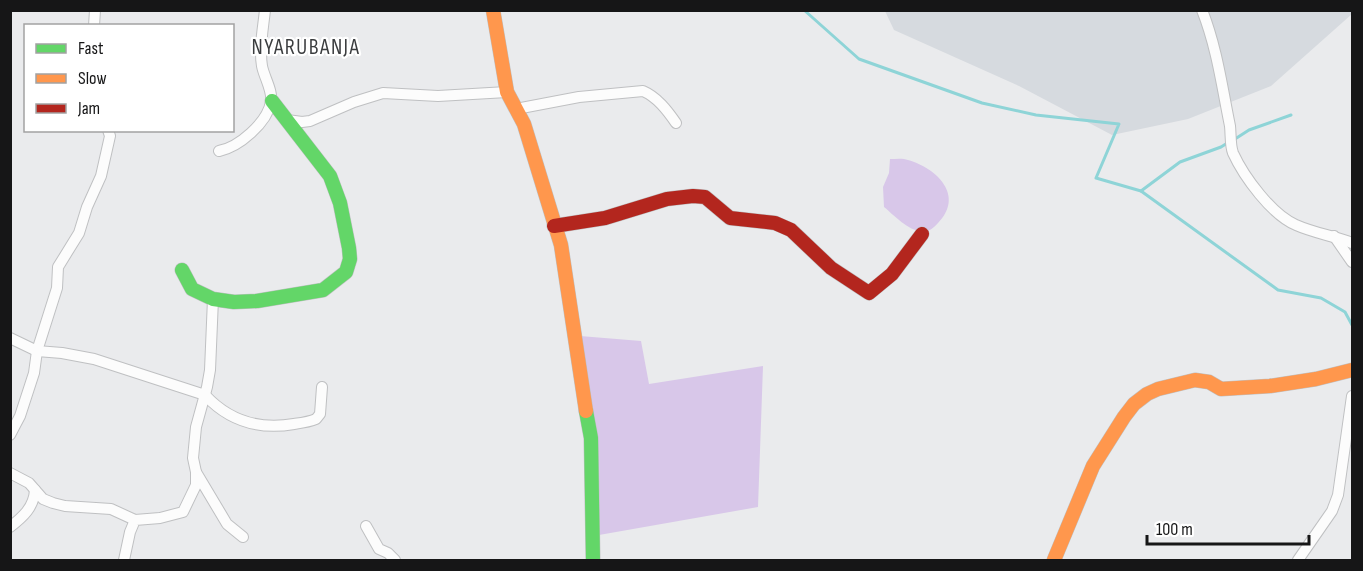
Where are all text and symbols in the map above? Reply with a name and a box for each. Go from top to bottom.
legend [24,24,234,132]
district label: NYARUBANJA [251,34,361,61]
text: Fast [78,38,104,59]
text: Slow [78,68,107,89]
text: Jam [77,98,100,119]
scale bar [1147,508,1309,546]
text: 100 m [1156,519,1193,540]

